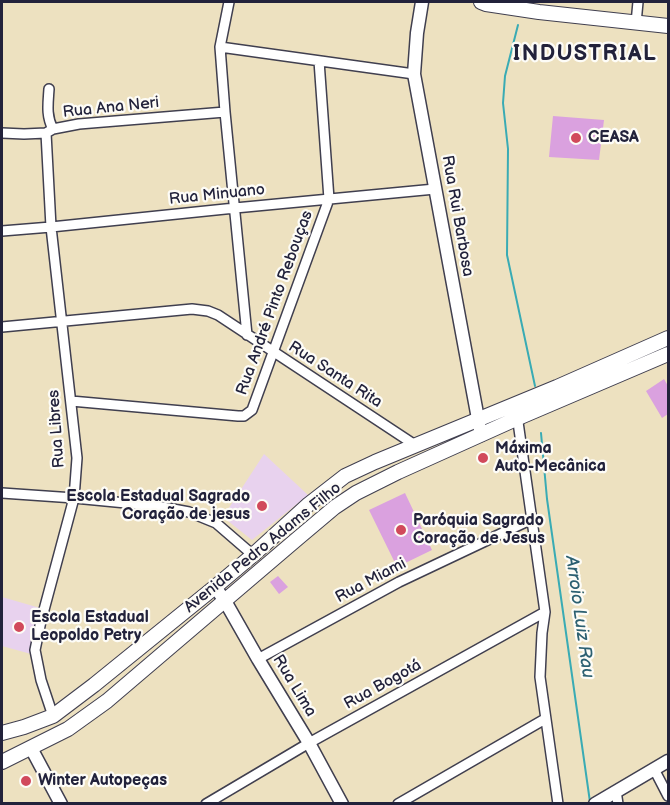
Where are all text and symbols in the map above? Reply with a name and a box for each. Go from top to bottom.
district label: INDUSTRIAL [513,41,657,67]
street label: Rua Ana Neri [62,93,160,123]
place label: CEASA [588,128,639,148]
marker: CEASA [569,131,583,145]
street label: Rua Rui Barbosa [437,154,477,278]
street label: Rua Minuano [168,180,266,210]
street label: Rua André Pinto Rebouças [233,208,317,398]
street label: Rua Santa Rita [285,338,385,412]
street label: Rua Libres [45,389,69,469]
place label: Máxima Auto-Mecânica [495,439,606,477]
marker: Máxima Auto-Mecânica [476,451,490,465]
street label: Avenida Pedro Adams Filho [181,479,345,617]
place label: Escola Estadual Sagrado Coração de jesus [66,487,250,525]
marker: Escola Estadual Sagrado Coração de jesus [255,499,269,513]
place label: Paróquia Sagrado Coração de Jesus [413,511,545,549]
marker: Paróquia Sagrado Coração de Jesus [394,523,408,537]
street label: Rua Miami [332,554,410,608]
water label: Arroio Luiz Rau [560,554,598,680]
place label: Escola Estadual Leopoldo Petry [31,608,149,646]
marker: Escola Estadual Leopoldo Petry [12,620,26,634]
street label: Rua Lima [268,652,320,720]
street label: Rua Bogotá [341,656,425,714]
place label: Winter Autopeças [38,771,167,791]
marker: Winter Autopeças [19,774,33,788]

